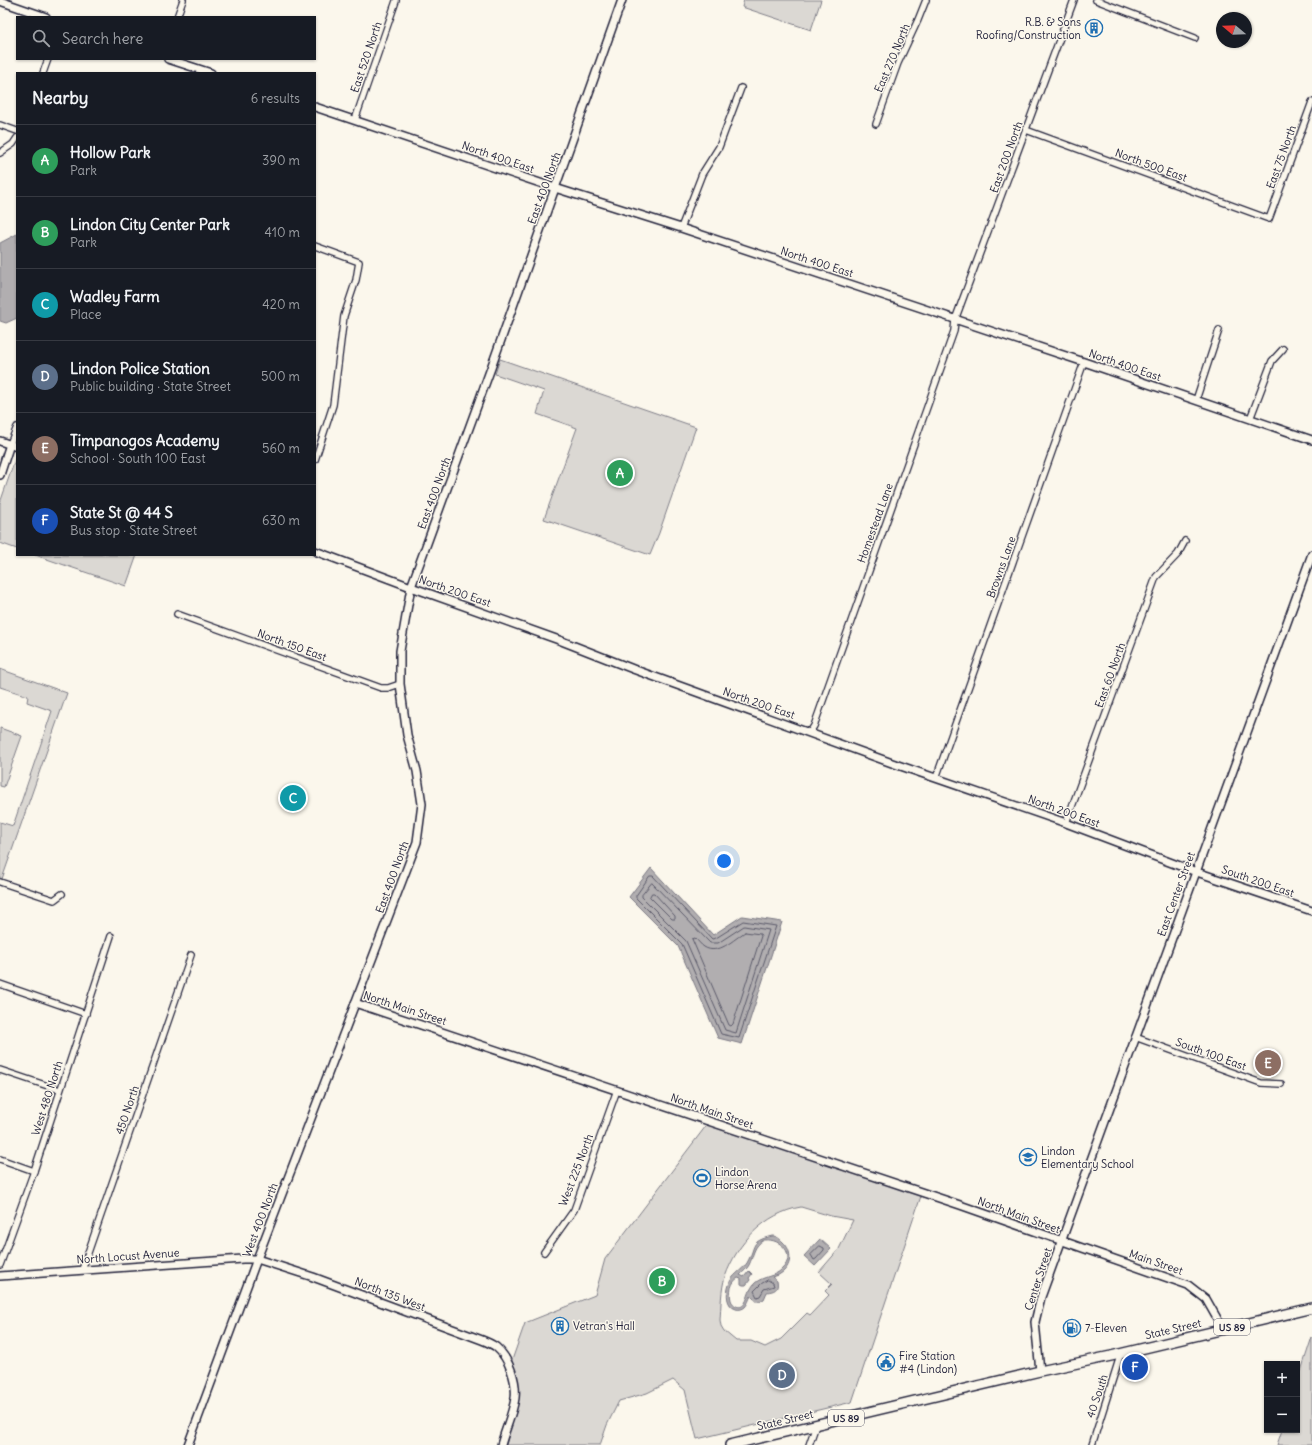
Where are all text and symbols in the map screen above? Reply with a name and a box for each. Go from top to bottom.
north arrow [1216,12,1252,48]
place label: R.B. & Sons Roofing/Construction [976,15,1081,42]
search box [16,16,316,60]
building icon: R.B. & Sons Roofing/Construction [1084,18,1104,38]
street label: East 520 North [347,20,385,94]
street label: East 270 North [871,21,913,95]
icon: search [30,27,52,49]
text: Search here [62,29,143,48]
text: Nearby [32,87,88,109]
text: 6 results [251,90,300,107]
street label: East 200 North [987,119,1025,195]
street label: East 75 North [1263,123,1299,191]
street label: North 400 East [460,138,536,176]
text: Hollow Park [70,143,151,162]
street label: North 500 East [1113,146,1189,185]
street label: East 400 North [524,150,564,226]
text: A [41,152,49,169]
text: 390 m [262,152,300,169]
text: Park [70,162,97,179]
text: Lindon City Center Park [70,215,230,234]
text: B [41,224,49,241]
text: 410 m [264,224,300,241]
text: Park [70,234,97,251]
street label: North 400 East [779,244,855,280]
text: Wadley Farm [70,287,160,306]
text: C [41,296,49,313]
text: 420 m [262,296,300,313]
text: Place [70,306,101,323]
street label: North 400 East [1087,346,1163,384]
text: Lindon Police Station [70,359,210,378]
text: D [40,368,50,385]
text: 500 m [261,368,300,385]
text: Public building · State Street [70,378,231,395]
text: Timpanogos Academy [70,431,220,450]
text: E [41,440,49,457]
text: 560 m [262,440,300,457]
text: School · South 100 East [70,450,206,467]
street label: East 400 North [414,455,454,531]
pin: A [607,458,633,488]
street label: Homestead Lane [854,481,896,565]
text: State St @ 44 S [70,503,173,522]
text: F [41,512,49,529]
text: 630 m [262,512,300,529]
text: Bus stop · State Street [70,522,197,539]
street label: Browns Lane [983,534,1019,600]
street label: North 200 East [417,572,493,610]
street label: North 150 East [255,626,329,664]
street label: East 60 North [1092,640,1128,710]
street label: North 200 East [721,684,797,722]
pin: C [280,783,306,813]
street label: North 200 East [1026,792,1102,831]
street label: East 400 North [372,839,412,915]
street label: East Center Street [1154,849,1198,938]
your location [714,851,734,871]
street label: South 200 East [1220,862,1296,900]
street label: North Main Street [362,988,449,1028]
street label: South 100 East [1174,1035,1249,1073]
pin: E [1255,1048,1281,1078]
street label: West 480 North [28,1059,66,1137]
street label: 450 North [112,1084,142,1136]
street label: North Main Street [669,1090,756,1132]
street label: West 225 North [556,1132,596,1208]
place label: Lindon Elementary School [1041,1144,1134,1171]
school or university icon: Lindon Elementary School [1018,1147,1038,1167]
place label: Lindon Horse Arena [715,1165,777,1192]
sports icon: Lindon Horse Arena [692,1168,712,1188]
street label: West 400 North [239,1181,281,1259]
street label: North Main Street [976,1194,1062,1237]
street label: North Locust Avenue [76,1245,180,1267]
street label: Center Street [1021,1246,1055,1312]
street label: Main Street [1127,1246,1185,1278]
pin: B [649,1266,675,1296]
street label: North 135 West [353,1274,428,1314]
building icon: Vetran's Hall [550,1316,570,1336]
street label: State Street [1143,1316,1203,1342]
fuel station icon: 7-Eleven [1062,1318,1082,1338]
place label: Vetran's Hall [573,1319,635,1333]
road number: US 89 [1214,1319,1250,1335]
place label: 7-Eleven [1085,1321,1127,1335]
place label: Fire Station #4 (Lindon) [899,1349,957,1376]
public building icon: Fire Station #4 (Lindon) [876,1352,896,1372]
pin: F [1122,1352,1148,1382]
pin: D [769,1360,795,1390]
map controls [1264,1361,1300,1433]
button: + [1264,1361,1300,1397]
street label: 40 South [1083,1372,1111,1420]
button: − [1264,1397,1300,1433]
street label: State Street [755,1407,815,1433]
road number: US 89 [828,1410,864,1426]

